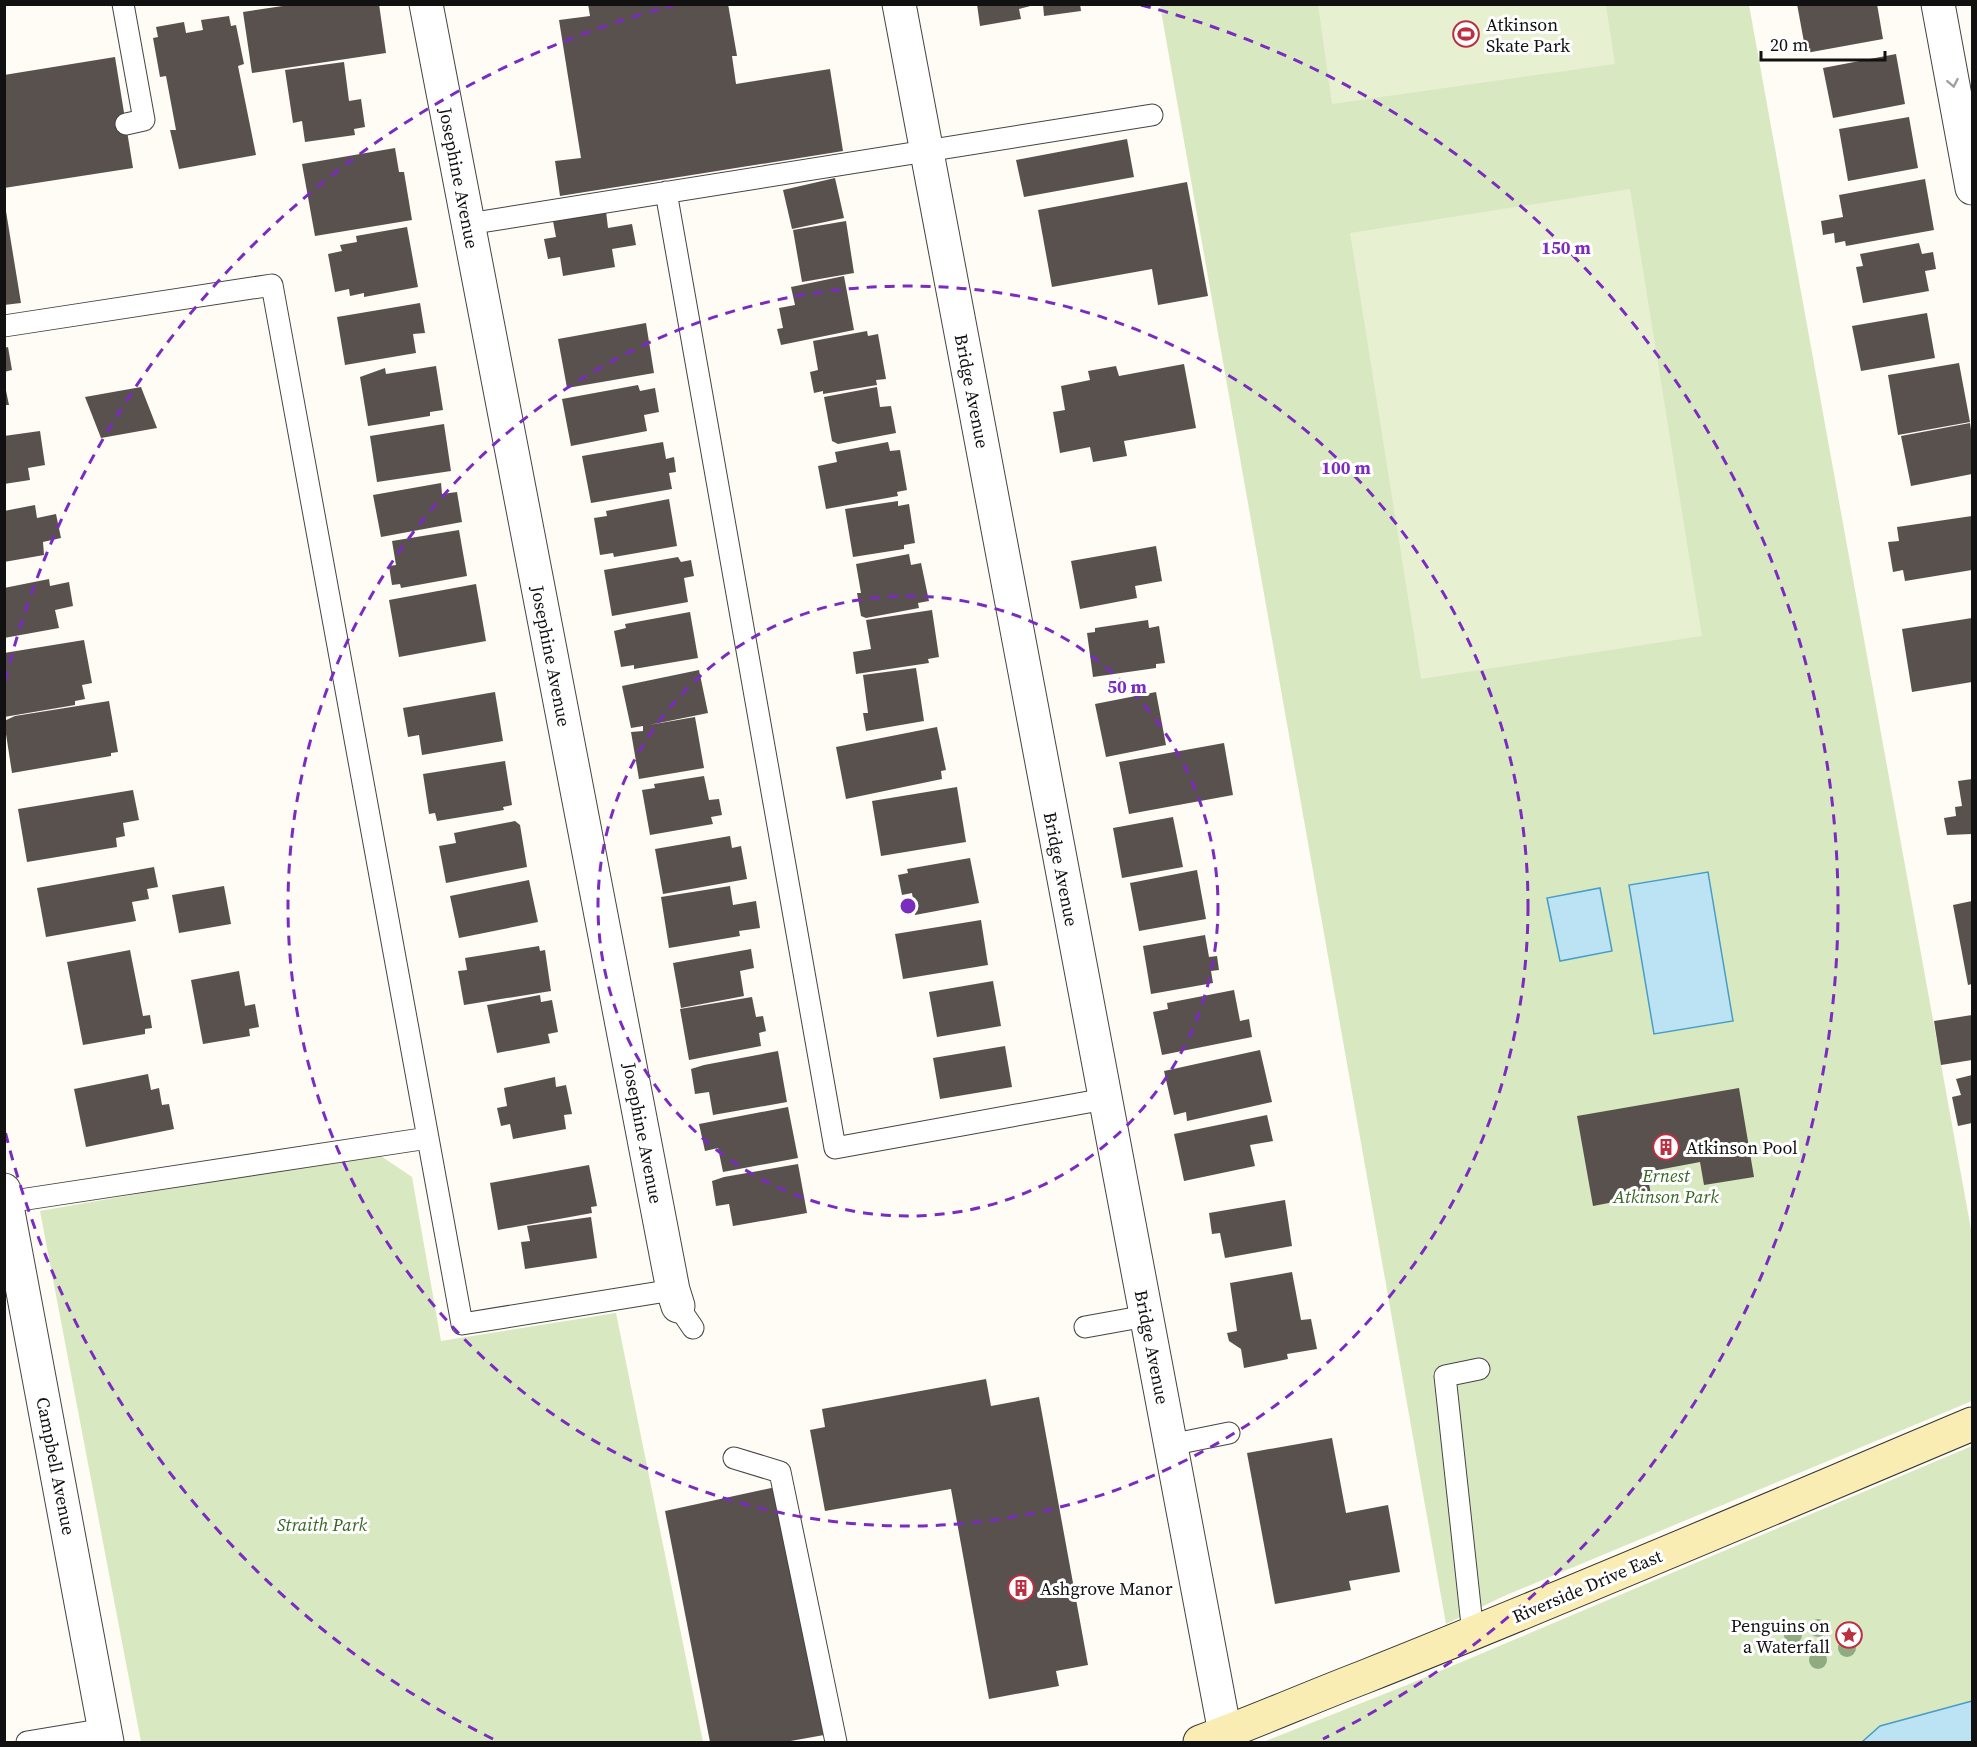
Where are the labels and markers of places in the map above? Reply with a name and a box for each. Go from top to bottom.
place label: Atkinson Skate Park [1486,12,1570,58]
sports icon: Atkinson Skate Park [1451,19,1481,49]
centre of rings [898,896,918,916]
building icon: Atkinson Pool [1651,1132,1681,1162]
place label: Atkinson Pool [1686,1135,1798,1160]
building icon: Ashgrove Manor [1006,1573,1036,1603]
place label: Ashgrove Manor [1040,1576,1173,1601]
place label: Penguins on a Waterfall [1731,1613,1830,1659]
place icon: Penguins on a Waterfall [1834,1620,1864,1650]

